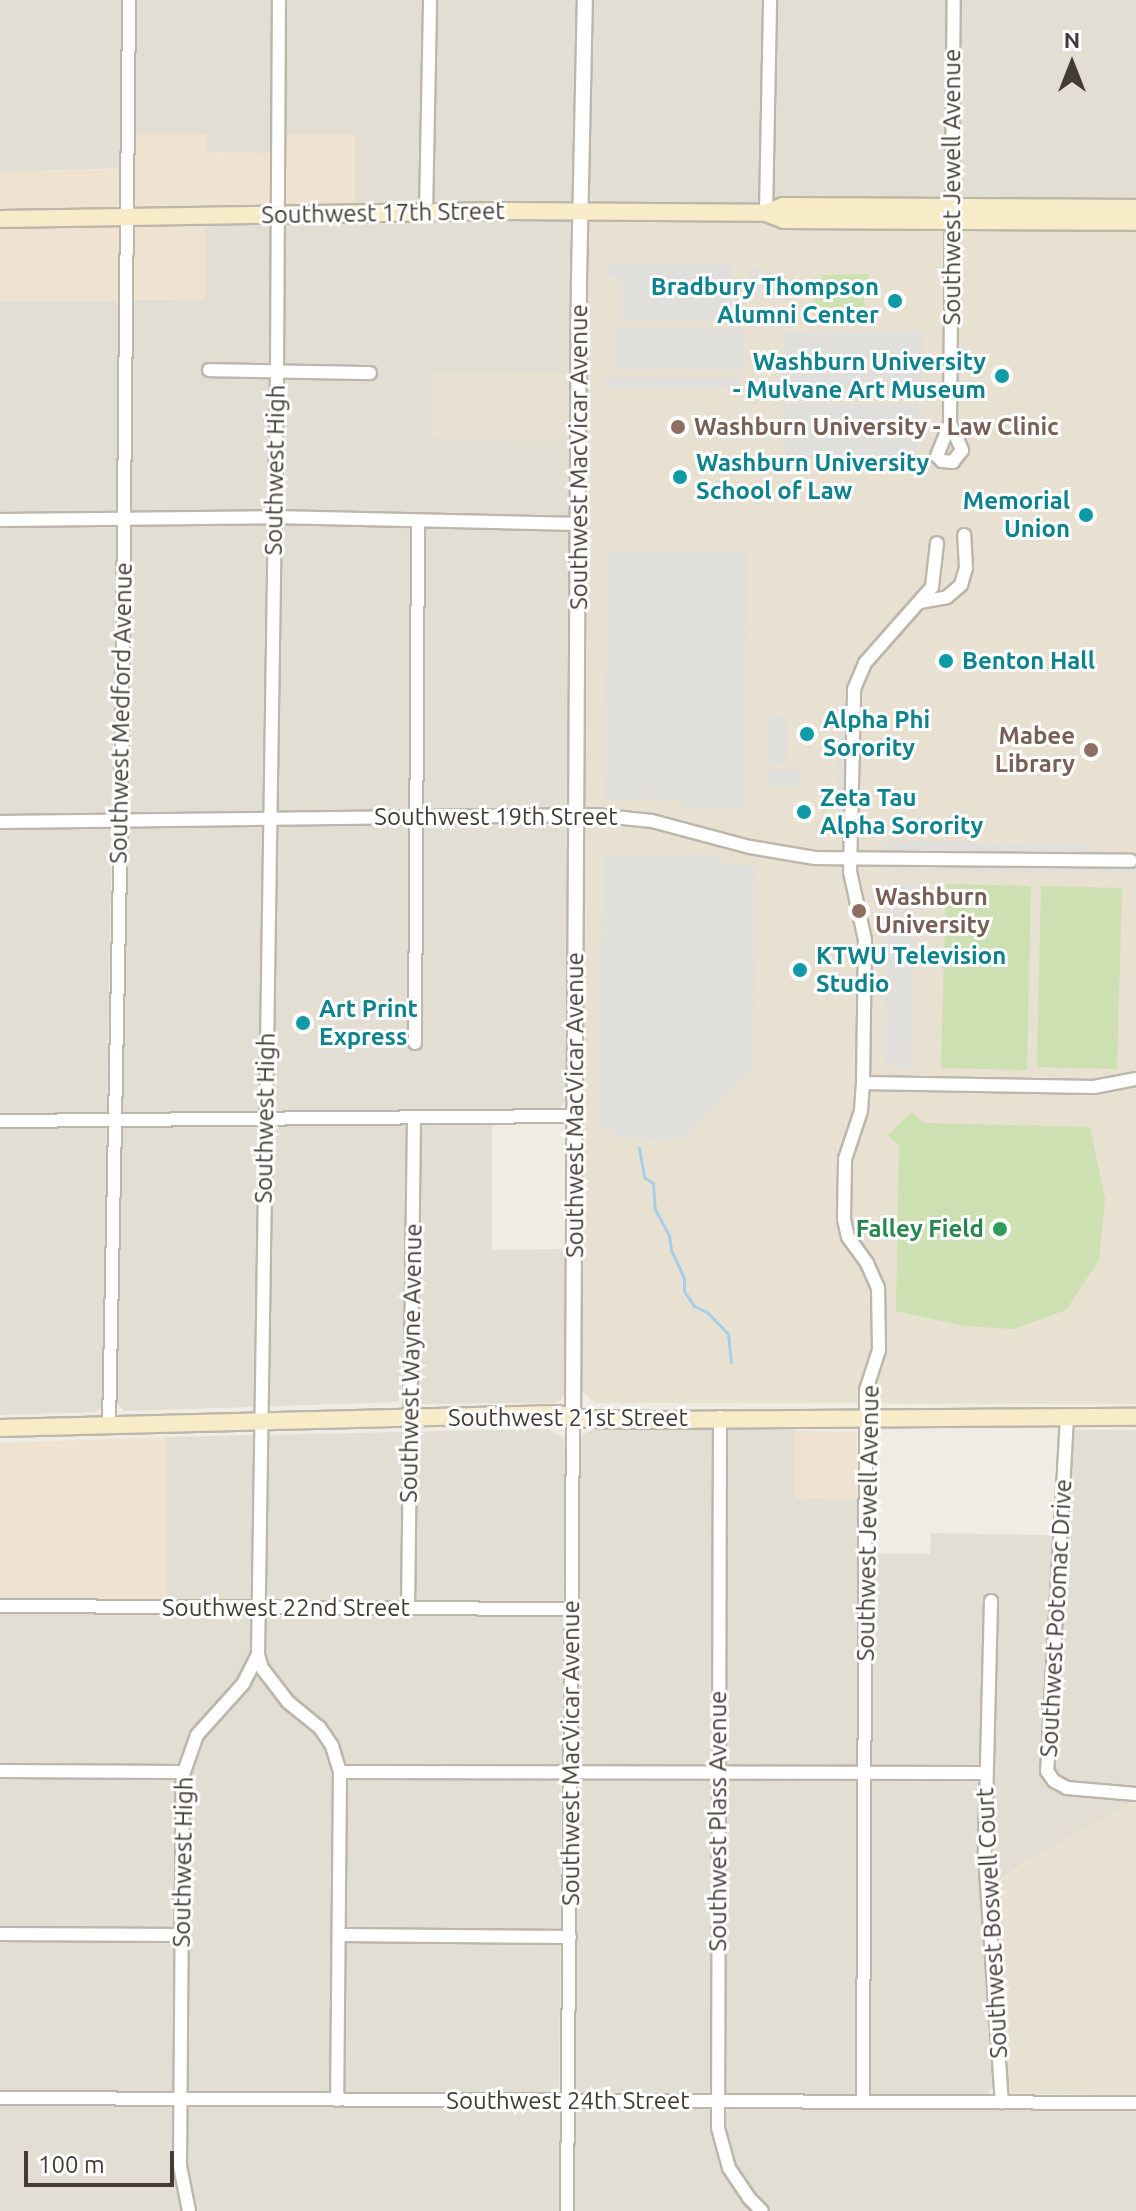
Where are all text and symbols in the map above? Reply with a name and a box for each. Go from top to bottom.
north arrow [1032,24,1112,104]
text: N [1064,27,1080,52]
street label: Southwest Jewell Avenue [938,49,966,325]
street label: Southwest 17th Street [261,196,505,230]
place label: Bradbury Thompson Alumni Center [651,273,879,329]
marker: Bradbury Thompson Alumni Center [886,292,904,310]
street label: Southwest MacVicar Avenue [565,304,593,610]
place label: Washburn University - Mulvane Art Museum [733,348,986,404]
marker: Washburn University - Mulvane Art Museum [993,367,1011,385]
street label: Southwest High [259,384,291,556]
place label: Washburn University - Law Clinic [694,413,1059,441]
marker: Washburn University - Law Clinic [669,418,687,436]
place label: Washburn University School of Law [696,449,929,505]
marker: Washburn University School of Law [671,468,689,486]
place label: Memorial Union [963,487,1070,543]
marker: Memorial Union [1077,506,1095,524]
street label: Southwest Medford Avenue [104,562,138,864]
place label: Benton Hall [962,647,1095,675]
marker: Benton Hall [937,652,955,670]
place label: Alpha Phi Sorority [823,706,930,762]
place label: Mabee Library [995,722,1075,778]
marker: Alpha Phi Sorority [798,725,816,743]
marker: Mabee Library [1082,741,1100,759]
place label: Zeta Tau Alpha Sorority [820,784,983,840]
street label: Southwest 19th Street [374,803,618,831]
marker: Zeta Tau Alpha Sorority [795,803,813,821]
place label: Washburn University [875,883,990,939]
marker: Washburn University [850,902,868,920]
place label: KTWU Television Studio [816,942,1006,998]
street label: Southwest MacVicar Avenue [561,952,589,1258]
marker: KTWU Television Studio [791,961,809,979]
place label: Art Print Express [319,995,418,1051]
marker: Art Print Express [294,1014,312,1032]
street label: Southwest High [249,1032,281,1204]
place label: Falley Field [856,1215,984,1243]
marker: Falley Field [991,1220,1009,1238]
street label: Southwest Wayne Avenue [394,1223,428,1503]
street label: Southwest Jewell Avenue [851,1385,885,1661]
street label: Southwest 21st Street [448,1404,688,1432]
street label: Southwest Potomac Drive [1034,1478,1078,1758]
street label: Southwest 22nd Street [162,1594,410,1622]
street label: Southwest MacVicar Avenue [557,1600,585,1906]
street label: Southwest Plass Avenue [704,1691,732,1951]
street label: Southwest High [167,1776,199,1948]
street label: Southwest Boswell Court [971,1787,1013,2059]
street label: Southwest 24th Street [446,2087,690,2115]
scale bar [28,2135,178,2185]
text: 100 m [38,2151,105,2178]

